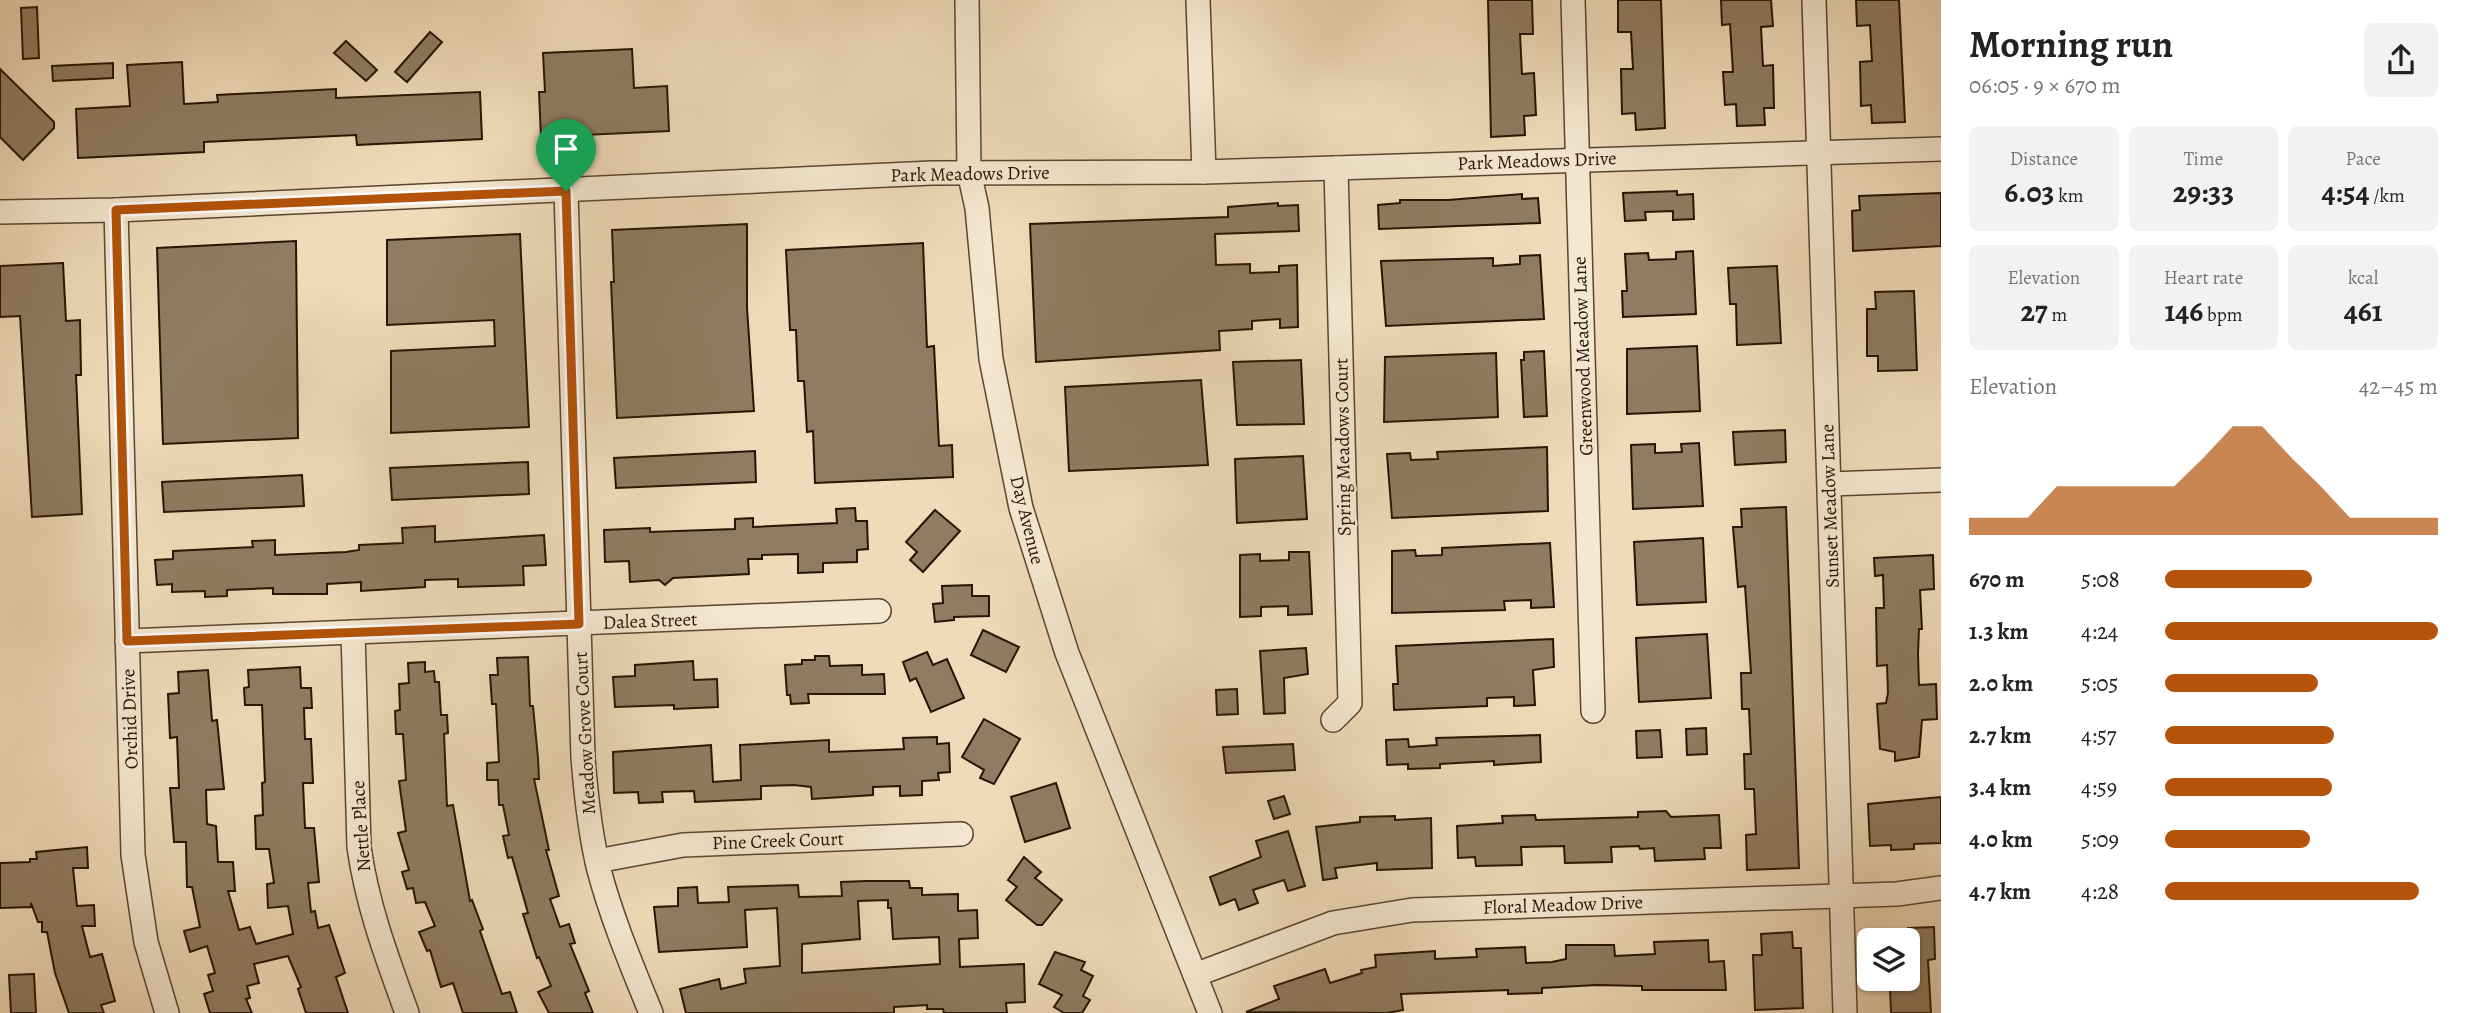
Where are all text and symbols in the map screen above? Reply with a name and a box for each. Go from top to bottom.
text: Morning run [1969,18,2173,70]
button: share [2364,23,2438,97]
text: 06:05 · 9 × 670 m [1969,70,2121,101]
pin [536,119,596,191]
icon: arrive [547,130,585,168]
street label: Park Meadows Drive [1457,145,1617,177]
text: Distance [2010,146,2078,172]
text: Time [2184,146,2223,172]
text: Pace [2346,146,2381,172]
street label: Park Meadows Drive [890,160,1050,188]
text: 6.03 [2004,172,2054,212]
text: 29:33 [2173,172,2234,212]
text: 4:54 [2321,172,2370,212]
text: km [2054,183,2083,209]
text: /km [2370,183,2405,209]
street label: Greenwood Meadow Lane [1567,256,1599,456]
text: Elevation [2007,265,2080,291]
text: Heart rate [2164,265,2243,291]
text: kcal [2348,265,2378,291]
text: 27 [2020,291,2048,331]
text: 146 [2164,291,2203,331]
text: 461 [2344,291,2383,331]
text: m [2048,302,2067,328]
text: bpm [2203,302,2243,328]
street label: Spring Meadows Court [1328,358,1358,536]
text: Elevation [1969,371,2057,402]
text: 42–45 m [2359,371,2438,402]
street label: Sunset Meadow Lane [1814,424,1846,588]
street label: Day Avenue [1003,473,1051,567]
text: 670 m [1969,564,2024,595]
text: 5:08 [2081,564,2120,595]
street label: Dalea Street [602,606,698,636]
text: 1.3 km [1969,616,2029,647]
text: 4:24 [2081,616,2118,647]
street label: Meadow Grove Court [568,651,602,815]
street label: Orchid Drive [115,668,145,770]
text: 2.0 km [1969,668,2033,699]
text: 5:05 [2081,668,2119,699]
text: 2.7 km [1969,720,2031,751]
text: 4:57 [2081,720,2116,751]
text: 3.4 km [1969,772,2031,803]
text: 4:59 [2081,772,2117,803]
street label: Nettle Place [345,779,377,873]
text: 4.0 km [1969,824,2033,855]
text: 5:09 [2081,824,2119,855]
street label: Pine Creek Court [712,826,844,856]
text: 4.7 km [1969,876,2031,907]
text: 4:28 [2081,876,2119,907]
street label: Floral Meadow Drive [1482,889,1644,921]
map controls [1857,928,1920,991]
button: layers [1857,928,1920,991]

